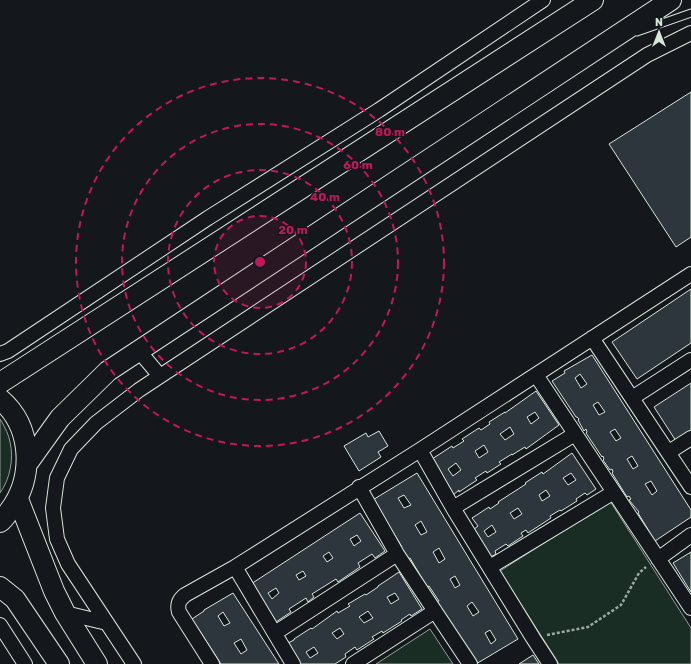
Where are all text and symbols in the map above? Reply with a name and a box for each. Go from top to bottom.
north arrow [639,12,679,52]
text: N [655,16,663,29]
text: 80 m [375,125,405,139]
text: 60 m [343,158,373,172]
text: 40 m [310,190,340,204]
text: 20 m [278,223,308,237]
centre of rings [253,255,267,269]

